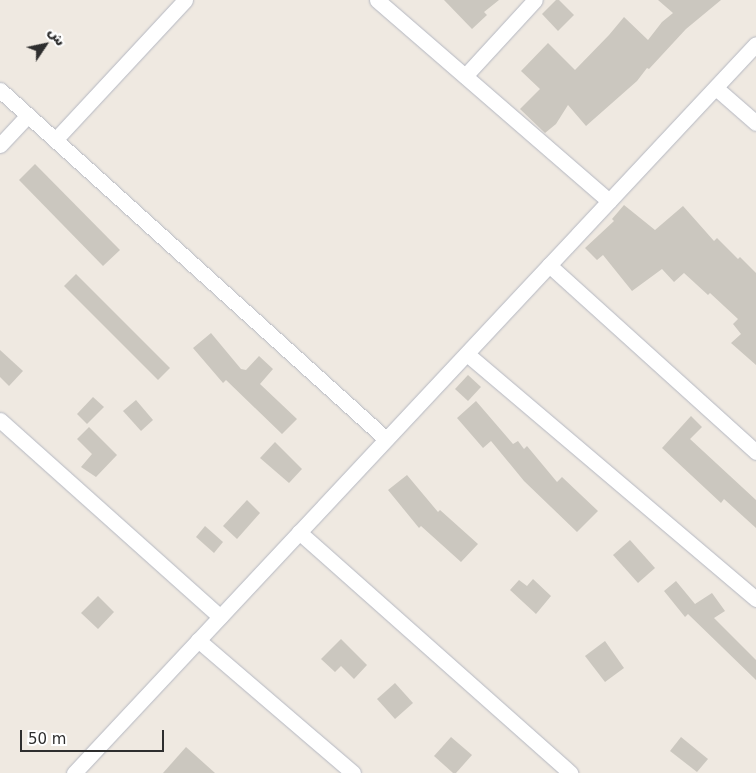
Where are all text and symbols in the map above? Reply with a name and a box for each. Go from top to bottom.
north arrow [20,20,70,70]
text: ش [45,24,69,49]
scale bar [22,720,166,752]
text: 50 m [28,730,66,748]

